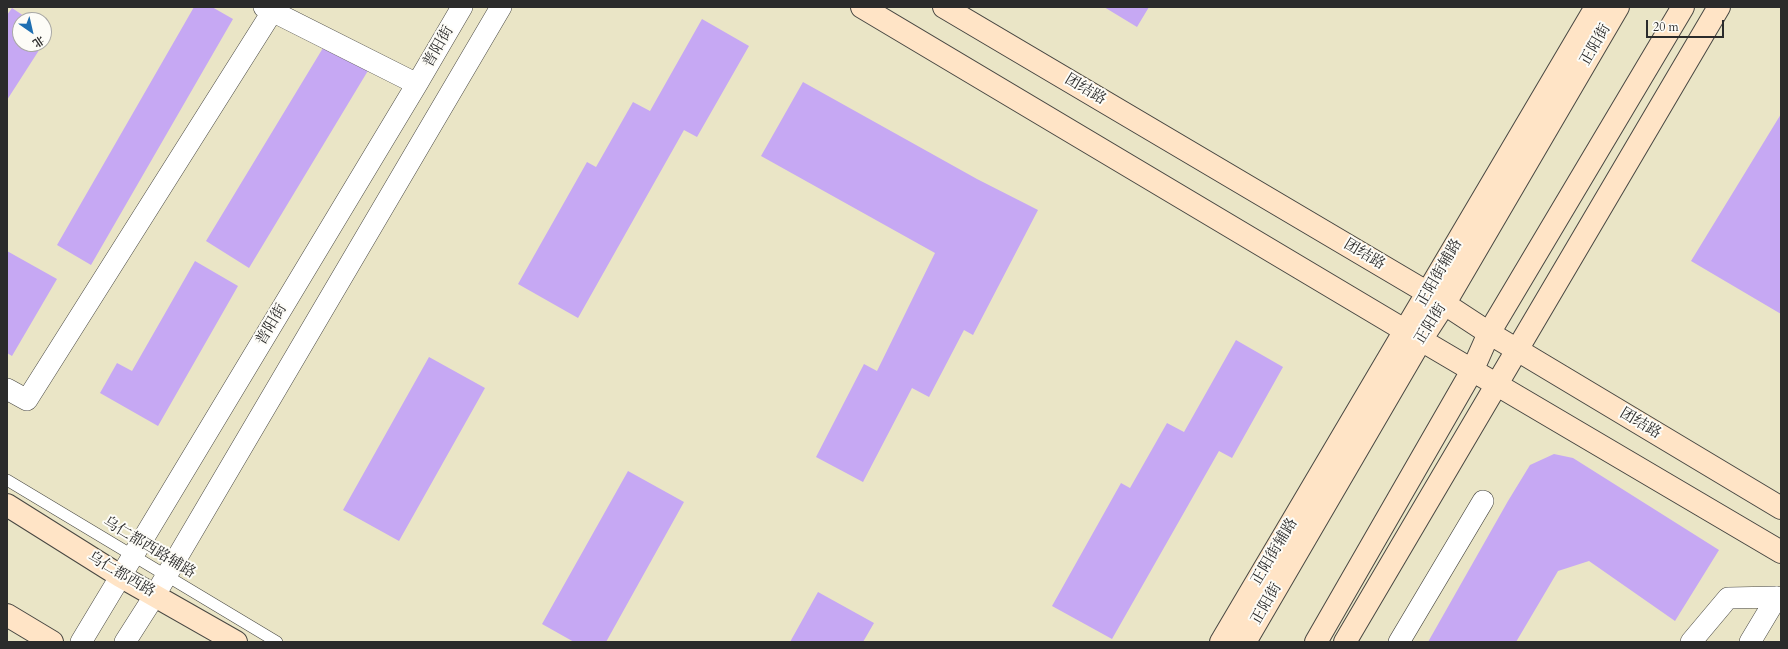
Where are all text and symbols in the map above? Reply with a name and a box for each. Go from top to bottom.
north arrow [12,12,52,52]
scale bar [1648,12,1726,38]
text: 20 m [1653,19,1679,35]
street label: 正阳街 [1577,21,1615,69]
street label: 普阳街 [420,23,458,71]
text: 北 [30,32,47,51]
street label: 团结路 [1061,71,1109,109]
street label: 团结路 [1340,236,1388,274]
street label: 正阳街辅路 [1413,236,1467,310]
street label: 正阳街 [1411,300,1451,348]
street label: 普阳街 [253,301,291,349]
street label: 团结路 [1616,405,1664,443]
street label: 乌仁都西路辅路 [99,513,199,583]
street label: 正阳街辅路 [1248,515,1302,589]
street label: 乌仁都西路 [84,548,158,602]
street label: 正阳街 [1248,580,1286,628]

